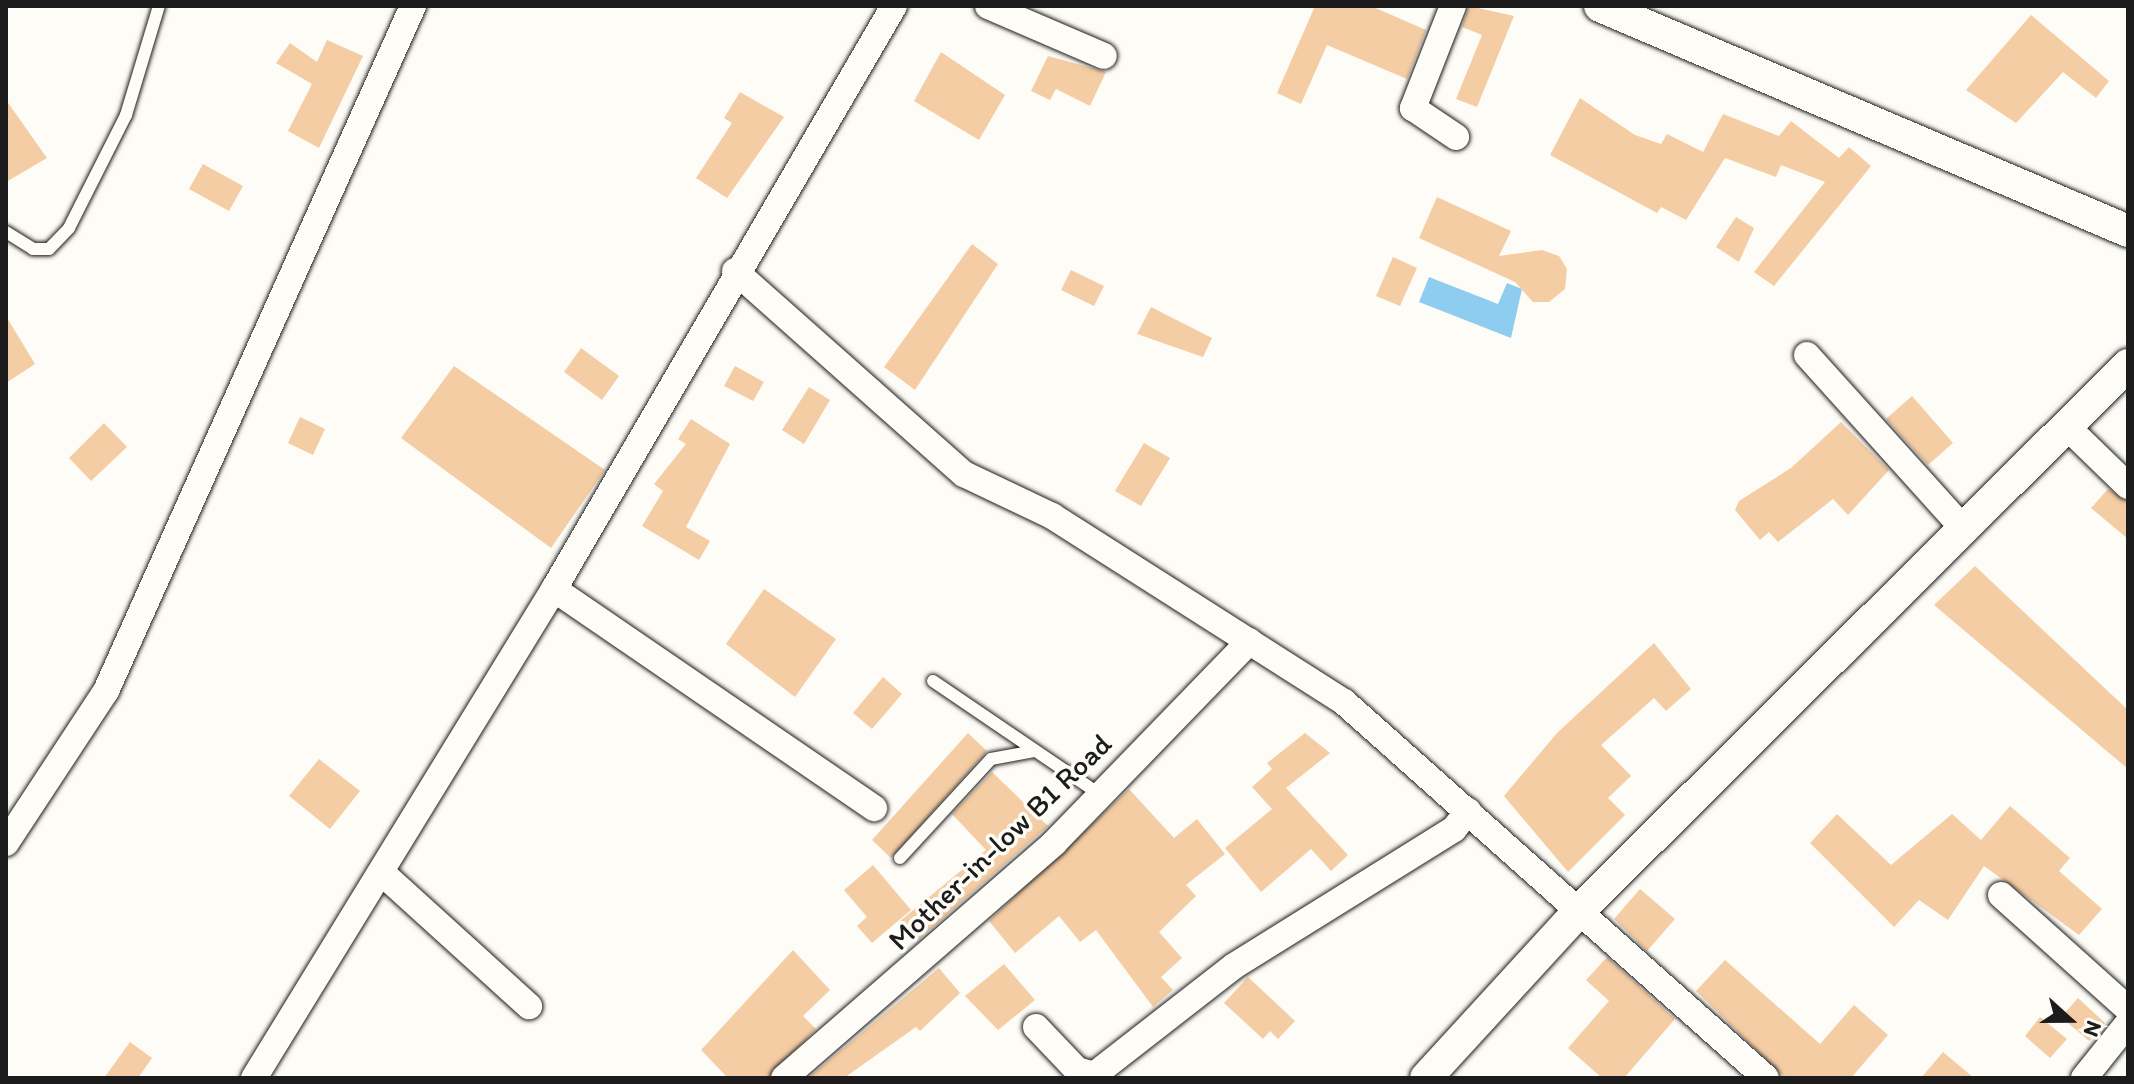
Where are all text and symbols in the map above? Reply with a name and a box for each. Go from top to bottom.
street label: Mother-in-low B1 Road [881,726,1119,958]
north arrow [2030,980,2110,1060]
text: N [2078,1017,2108,1041]

